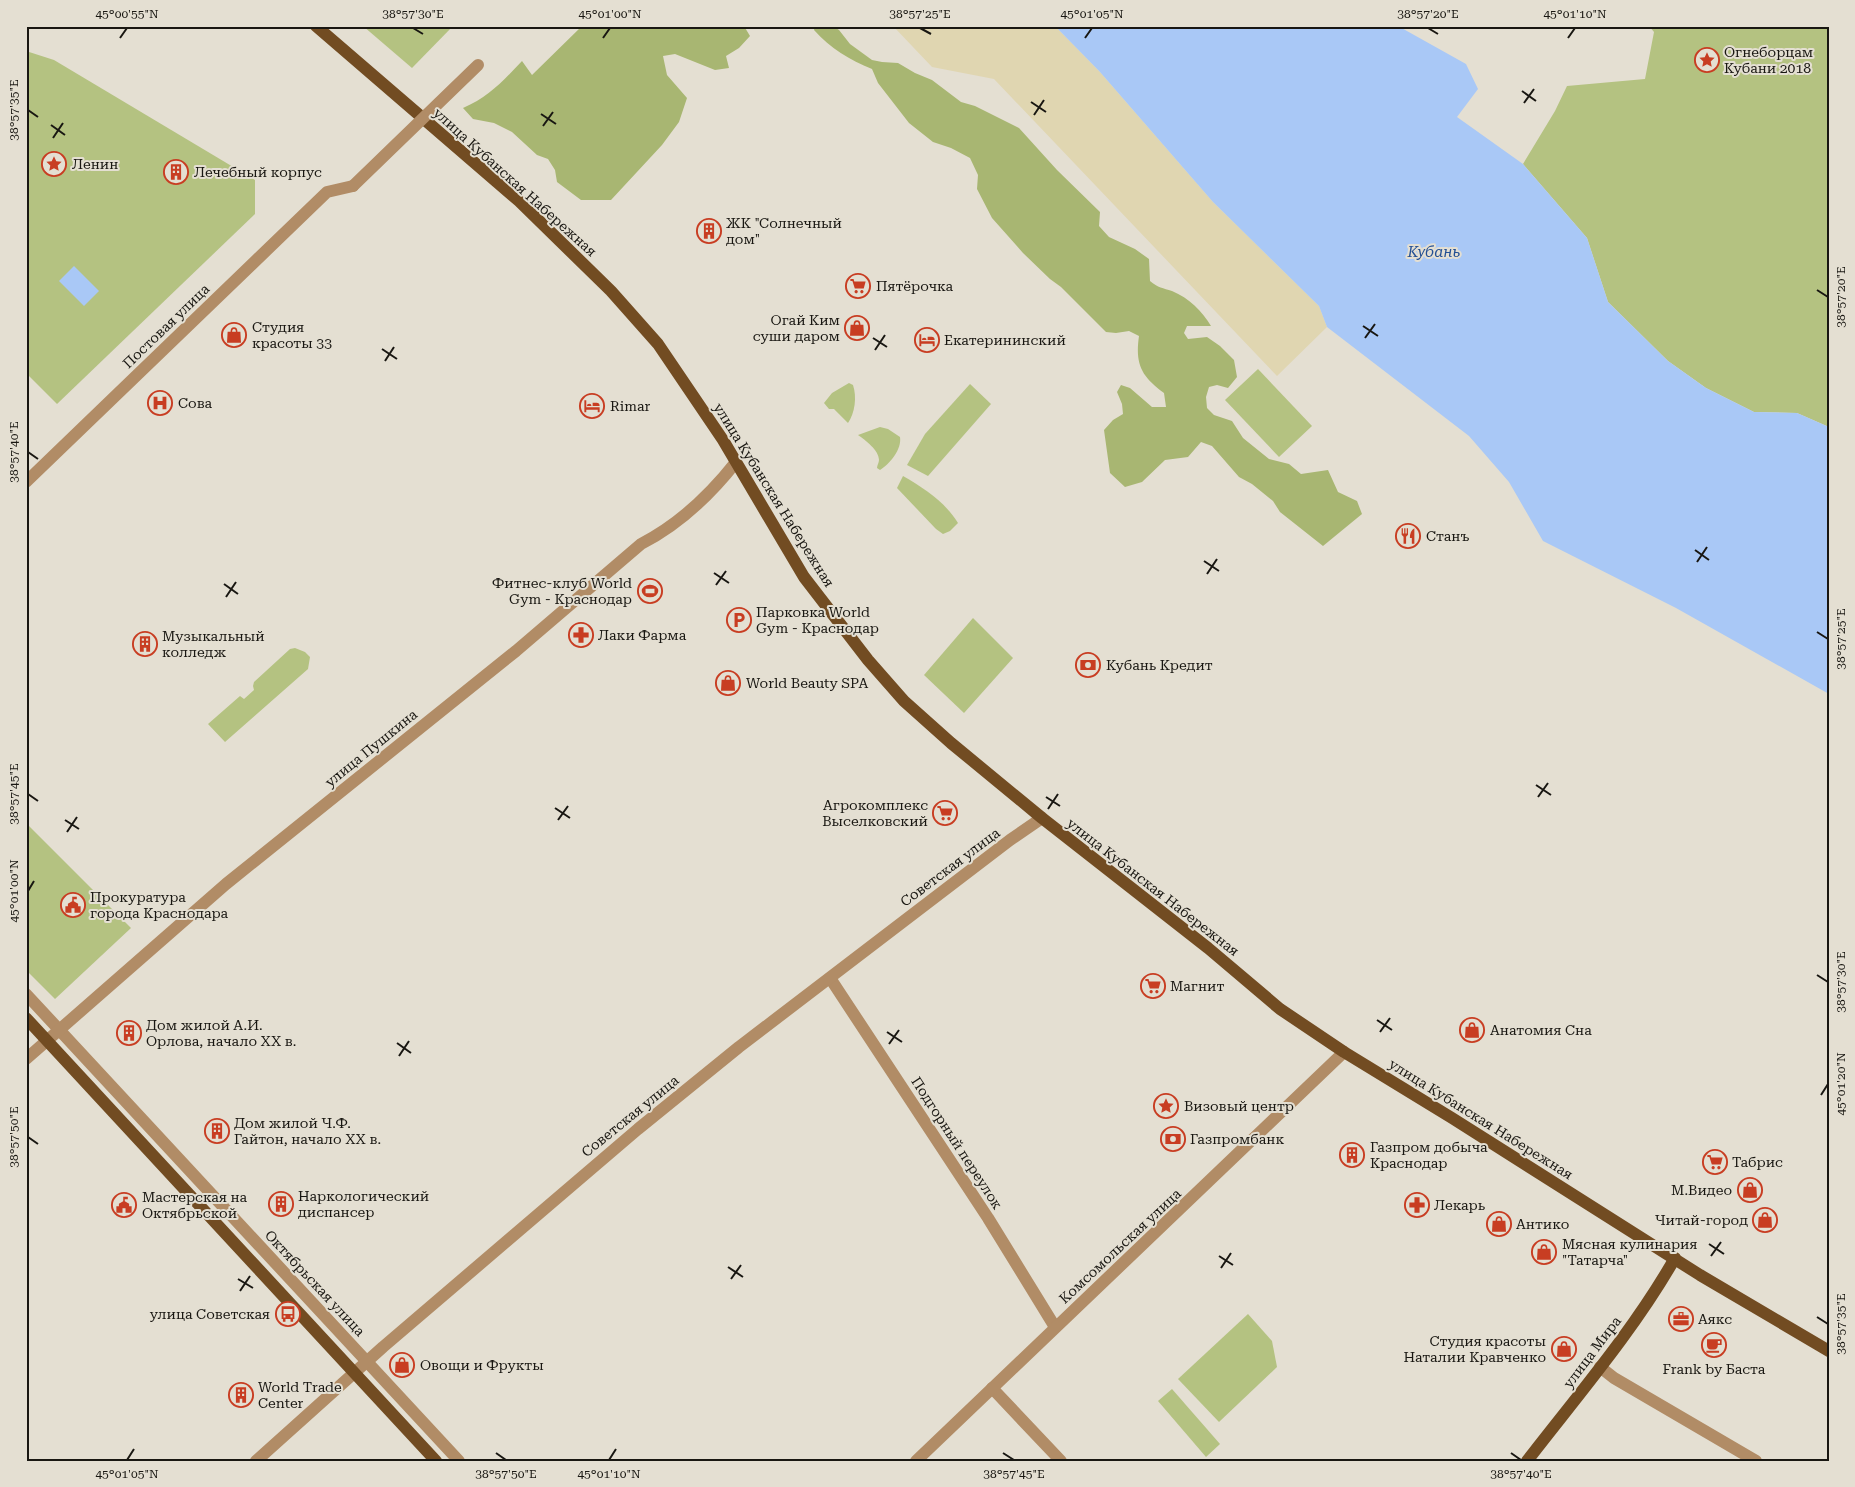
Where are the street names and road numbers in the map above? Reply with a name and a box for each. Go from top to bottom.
street label: улица Кубанская Набережная [430,104,600,260]
street label: Постовая улица [119,280,213,371]
street label: улица Кубанская Набережная [711,400,837,590]
street label: улица Пушкина [322,706,421,790]
street label: улица Кубанская Набережная [1064,815,1242,959]
street label: Советская улица [897,824,1003,910]
street label: улица Кубанская Набережная [1386,1056,1576,1182]
street label: Советская улица [578,1072,682,1160]
street label: Подгорный переулок [908,1074,1006,1212]
street label: Комсомольская улица [1056,1185,1185,1307]
street label: Октябрьская улица [262,1227,368,1340]
street label: улица Мира [1560,1313,1624,1391]

